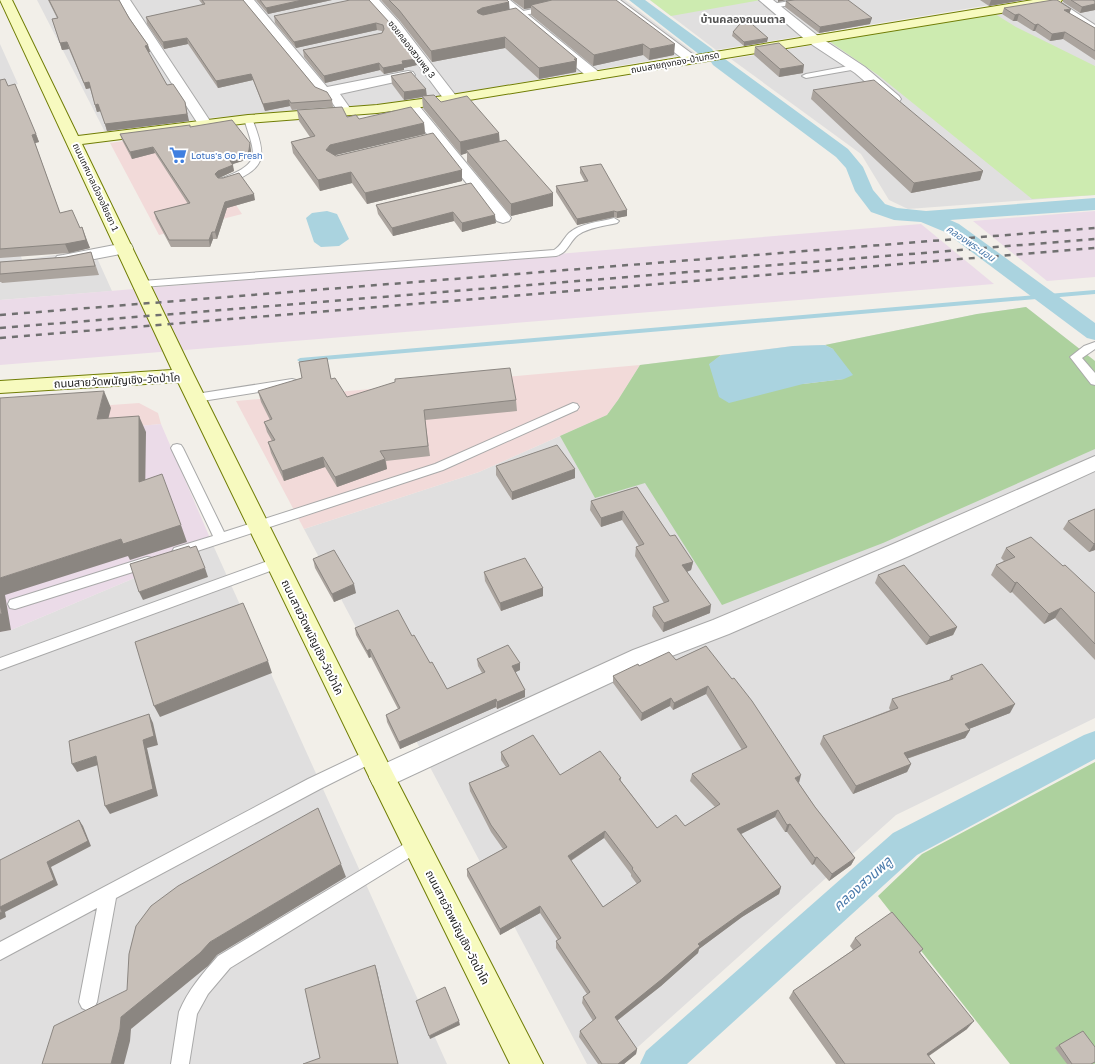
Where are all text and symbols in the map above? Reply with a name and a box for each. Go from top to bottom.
district label: บ้านคลองถนนตาล [700,12,786,25]
street label: ซอยคลองสวนพลู 3 [385,18,438,81]
street label: ถนนสายถุงทอง-บ้านกรด [630,49,720,75]
street label: ถนนเทศบาลเมืองอโยธยา 1 [71,141,122,233]
supermarket icon: Lotus's Go Fresh [168,145,188,165]
place label: Lotus's Go Fresh [191,150,263,161]
water label: คลองพระนอน [944,222,998,264]
street label: ถนนสายวัดพนัญเชิง-วัดป่าโค [53,370,181,390]
street label: ถนนสายวัดพนัญเชิง-วัดป่าโค [279,577,347,697]
water label: คลองสวนพลู [829,851,896,915]
street label: ถนนสายวัดพนัญเชิง-วัดป่าโค [423,868,493,986]

